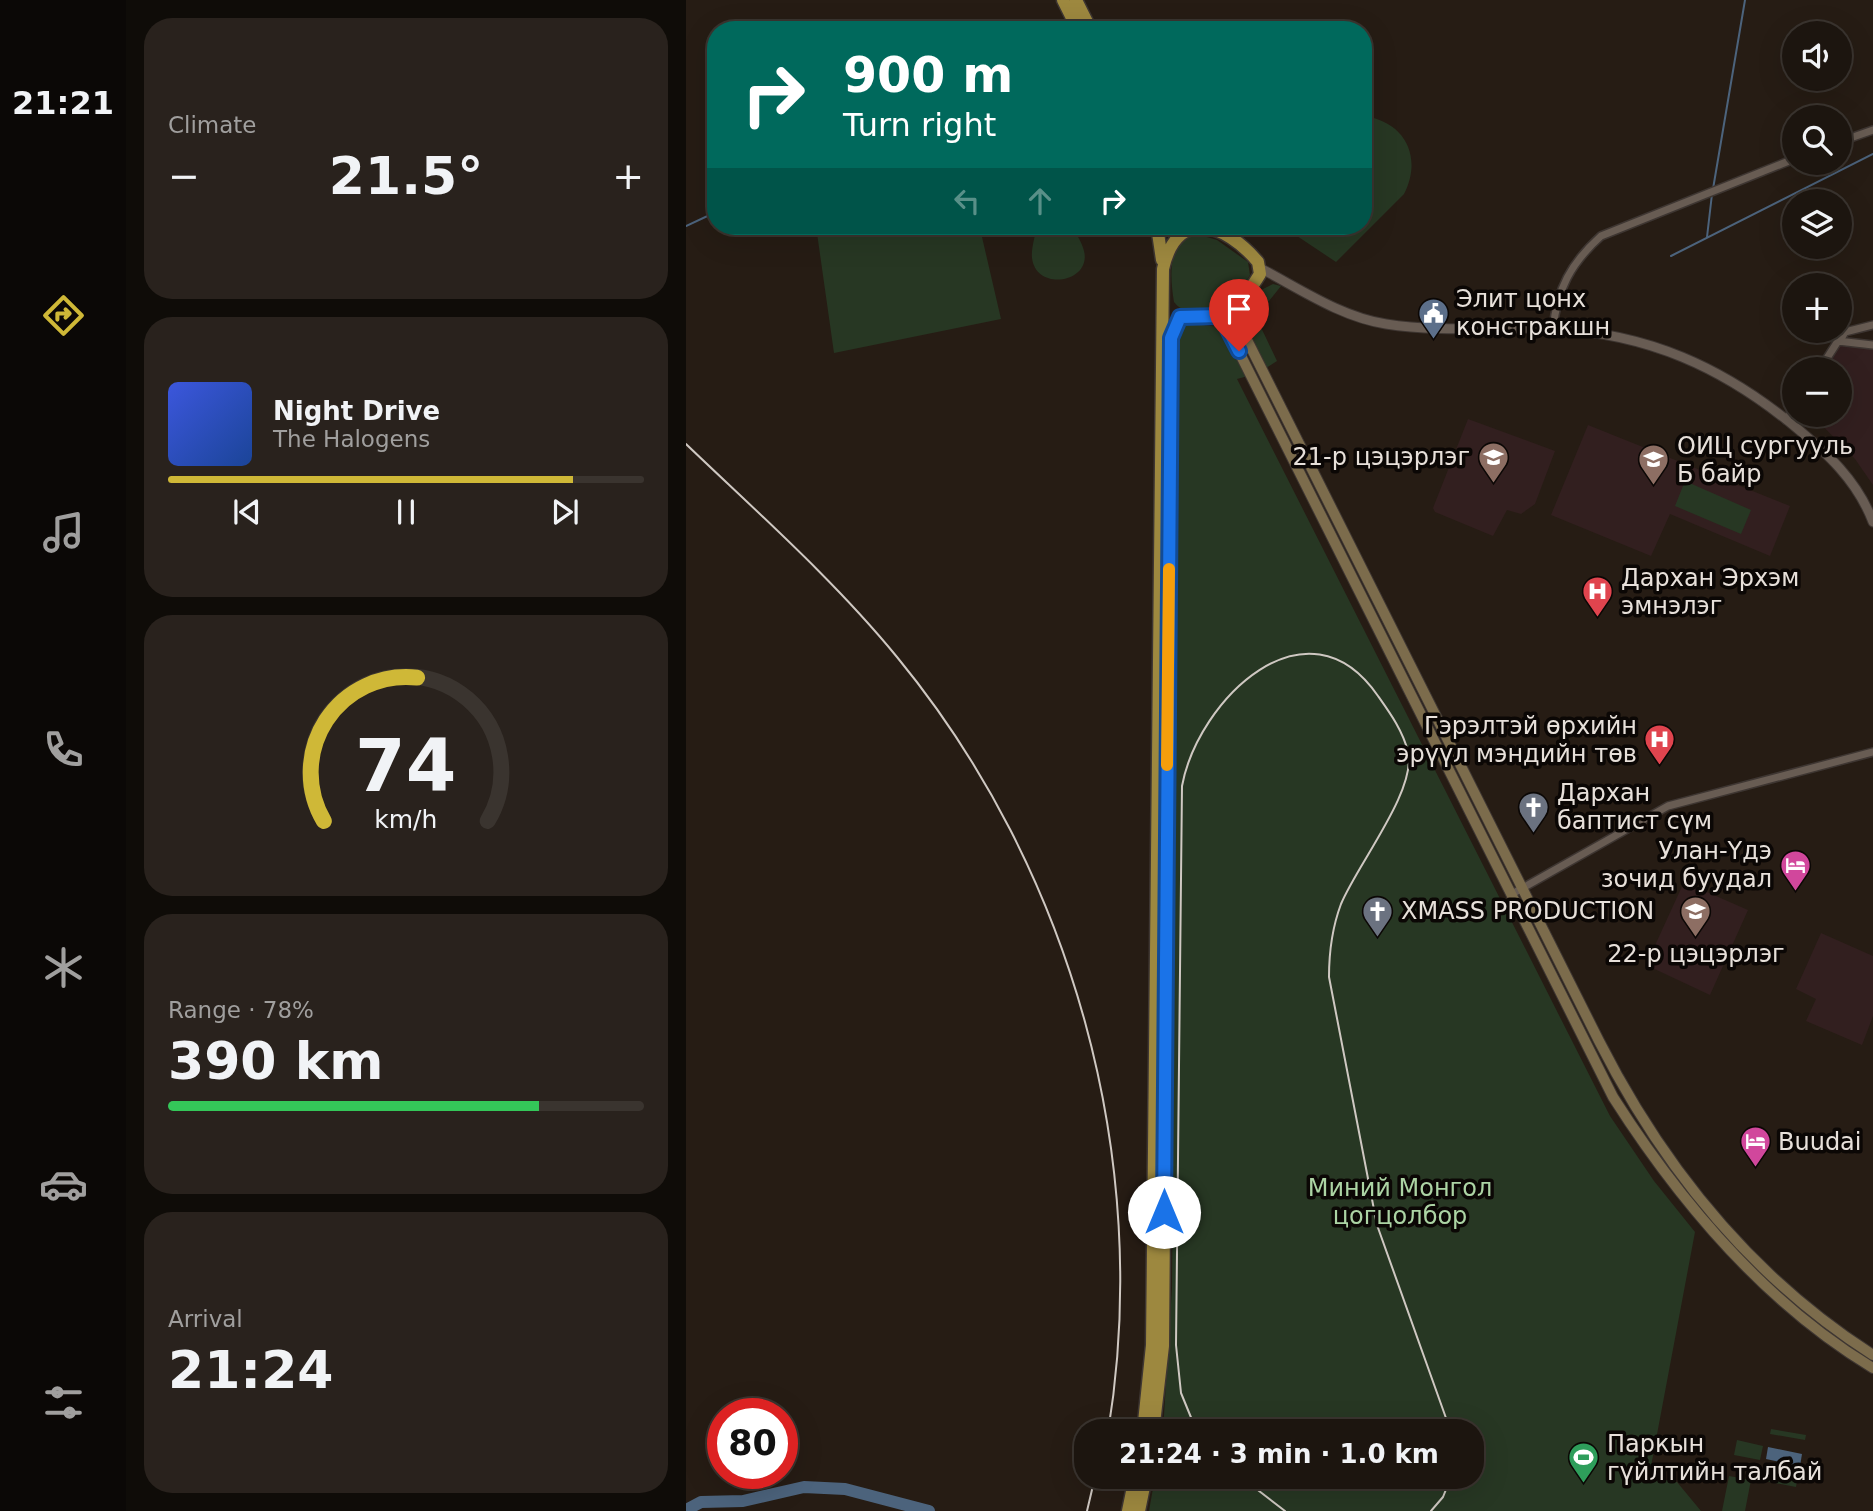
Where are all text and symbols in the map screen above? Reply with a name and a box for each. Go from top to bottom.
map controls [1782,21,1852,427]
button: sound [1782,21,1852,91]
text: 900 m [843,47,1013,104]
icon: right [728,49,819,140]
text: 21:21 [12,84,114,122]
button: search [1782,105,1852,175]
text: Turn right [843,106,996,144]
text: Climate [168,112,257,138]
text: 21.5° [329,146,483,206]
text: − [168,154,200,198]
text: + [612,154,644,198]
icon: left [948,182,986,220]
icon: ahead [1021,182,1059,220]
icon: right [1094,182,1132,220]
button: layers [1782,189,1852,259]
button: + [1782,273,1852,343]
pin [1209,279,1269,351]
place label: Элит цонх констракшн [1456,285,1610,341]
icon: arrive [1220,290,1258,328]
icon: directions [39,291,88,340]
public building icon: Элит цонх констракшн [1416,296,1450,340]
button: − [1782,357,1852,427]
text: Night Drive [273,396,440,426]
text: The Halogens [273,426,430,452]
place label: ОИЦ сургууль Б байр [1677,432,1853,488]
school or university icon: 21-р цэцэрлэг [1476,440,1510,484]
place label: 21-р цэцэрлэг [1293,443,1470,471]
school or university icon: ОИЦ сургууль Б байр [1637,443,1671,487]
icon: previous [228,493,266,531]
icon: pause [387,493,425,531]
icon: next [546,493,584,531]
icon: music [39,508,88,557]
place label: Дархан Эрхэм эмнэлэг [1621,564,1799,620]
hospital icon: Дархан Эрхэм эмнэлэг [1581,575,1615,619]
place label: Гэрэлтэй өрхийн эрүүл мэндийн төв [1396,712,1637,768]
hospital icon: Гэрэлтэй өрхийн эрүүл мэндийн төв [1643,723,1677,767]
text: 74 [355,724,457,809]
icon: phone [39,725,88,774]
place label: Дархан баптист сүм [1557,779,1712,835]
church icon: Дархан баптист сүм [1517,790,1551,834]
text: km/h [374,805,438,834]
place label: Улан-Үдэ зочид буудал [1601,837,1772,893]
hotel icon: Улан-Үдэ зочид буудал [1778,848,1812,892]
church icon: XMASS PRODUCTION [1361,894,1395,938]
school or university icon: 22-р цэцэрлэг [1679,895,1713,939]
place label: XMASS PRODUCTION [1401,897,1654,925]
place label: 22-р цэцэрлэг [1607,940,1785,968]
icon: climate [39,943,88,992]
text: Range · 78% [168,997,314,1023]
text: 390 km [168,1031,383,1091]
hotel icon: Buudai [1738,1125,1772,1169]
place label: Buudai [1778,1128,1862,1156]
icon: car [39,1160,88,1209]
park label: Миний Монгол цогцолбор [1308,1174,1492,1230]
position arrow [1127,1175,1201,1249]
text: Arrival [168,1306,243,1332]
text: 21:24 [168,1340,334,1400]
icon: filters [39,1378,88,1427]
speed limit sign: 80 [707,1398,798,1489]
place label: Паркын гүйлтийн талбай [1607,1430,1822,1486]
text: 21:24 · 3 min · 1.0 km [1119,1439,1439,1469]
sports icon: Паркын гүйлтийн талбай [1567,1441,1601,1485]

